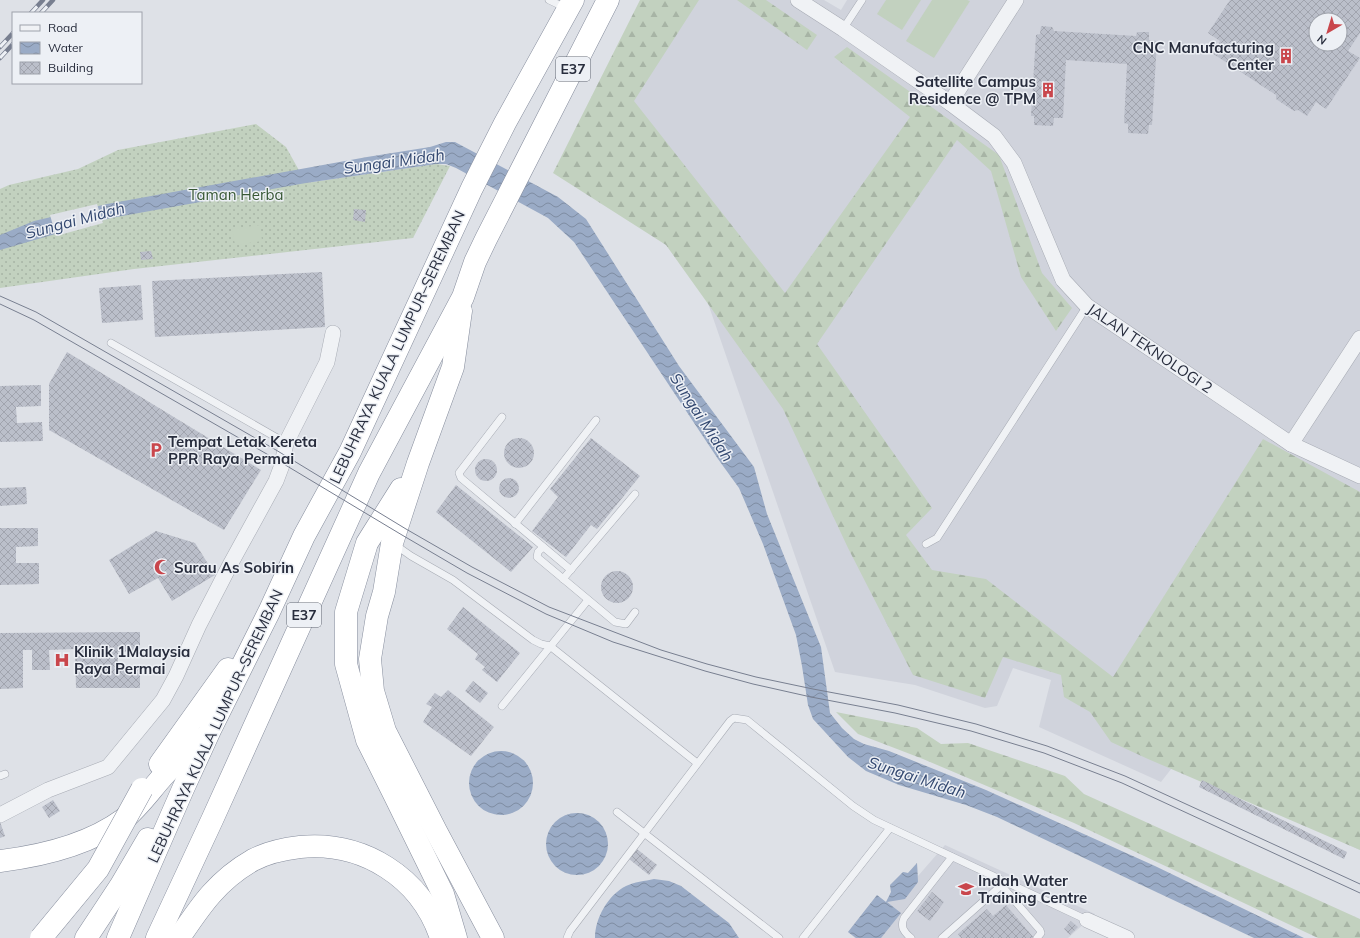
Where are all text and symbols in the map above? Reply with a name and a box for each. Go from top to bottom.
legend [12,12,142,84]
north arrow [1308,12,1348,52]
text: Road [48,20,77,35]
text: N [1314,32,1329,48]
place label: CNC Manufacturing Center [1133,38,1274,74]
text: Water [48,40,84,55]
building icon: CNC Manufacturing Center [1277,47,1295,65]
road number: E37 [556,57,590,81]
text: Building [48,60,93,75]
place label: Satellite Campus Residence @ TPM [909,72,1036,108]
building icon: Satellite Campus Residence @ TPM [1039,81,1057,99]
water label: Sungai Midah [342,144,446,178]
park label: Taman Herba [189,185,283,204]
water label: Sungai Midah [23,197,127,243]
street label: LEBUHRAYA KUALA LUMPUR–SEREMBAN [325,207,469,487]
street label: JALAN TEKNOLOGI 2 [1084,299,1216,397]
water label: Sungai Midah [666,369,738,465]
place label: Tempat Letak Kereta PPR Raya Permai [168,432,317,468]
parking icon: Tempat Letak Kereta PPR Raya Permai [147,441,165,459]
mosque icon: Surau As Sobirin [153,558,171,576]
place label: Surau As Sobirin [174,558,294,577]
street label: LEBUHRAYA KUALA LUMPUR–SEREMBAN [143,586,287,866]
road number: E37 [287,603,321,627]
place label: Klinik 1Malaysia Raya Permai [74,642,190,678]
hospital icon: Klinik 1Malaysia Raya Permai [53,651,71,669]
water label: Sungai Midah [865,752,969,802]
place label: Indah Water Training Centre [978,871,1087,907]
school or university icon: Indah Water Training Centre [957,880,975,898]

